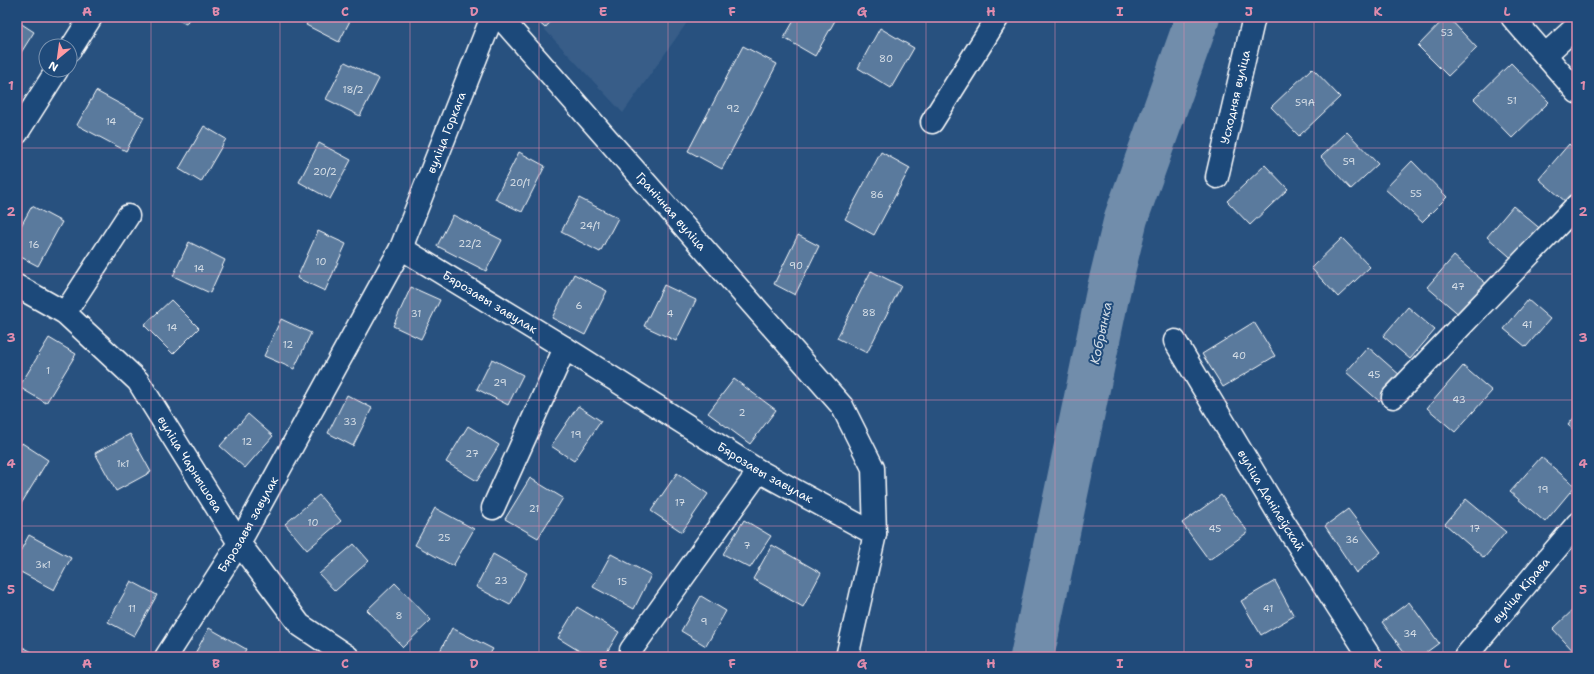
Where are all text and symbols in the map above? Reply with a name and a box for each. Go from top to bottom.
text: A [82,3,92,20]
text: B [212,3,220,20]
text: C [341,3,349,20]
text: D [469,3,479,20]
text: E [599,3,608,20]
text: F [728,3,736,20]
text: G [857,3,868,20]
text: H [986,3,996,20]
text: I [1116,3,1124,20]
text: J [1245,3,1253,20]
text: K [1374,3,1383,20]
text: L [1503,3,1511,20]
house number: 53 [1441,26,1453,39]
north arrow [38,38,78,78]
street label: Усходняя вуліца [1217,48,1254,146]
house number: 80 [879,52,893,65]
text: N [46,57,61,75]
text: 1 [8,77,14,94]
text: 1 [1580,77,1586,94]
house number: 18/2 [342,83,364,96]
street label: вуліца Горкага [423,89,470,176]
house number: 51 [1507,94,1517,107]
house number: 59А [1295,96,1315,109]
house number: 92 [726,102,740,115]
house number: 14 [106,115,116,128]
house number: 59 [1343,155,1355,168]
house number: 20/2 [313,165,337,178]
street label: Гранічная вуліца [632,169,710,254]
house number: 20/1 [509,176,531,189]
house number: 55 [1410,187,1422,200]
house number: 86 [870,188,884,201]
text: 2 [6,203,16,220]
text: 2 [1578,203,1588,220]
house number: 24/1 [580,219,600,232]
house number: 22/2 [458,237,482,250]
house number: 16 [29,238,39,251]
house number: 10 [316,255,326,268]
house number: 90 [789,259,803,272]
house number: 14 [194,262,204,275]
street label: Бярозавы завулак [439,267,541,338]
house number: 47 [1451,280,1465,293]
house number: 6 [576,299,583,312]
water label: Кобрынка [1086,300,1116,366]
house number: 88 [862,306,876,319]
house number: 31 [411,307,421,320]
house number: 4 [667,307,674,320]
house number: 41 [1522,318,1532,331]
house number: 14 [167,321,177,334]
text: 3 [6,329,16,346]
text: 3 [1578,329,1588,346]
house number: 12 [283,338,293,351]
house number: 40 [1232,349,1246,362]
house number: 1 [46,364,50,377]
house number: 45 [1368,368,1380,381]
house number: 29 [493,376,507,389]
house number: 43 [1452,393,1466,406]
house number: 2 [739,406,746,419]
street label: вуліца Чарнышова [154,413,226,516]
house number: 33 [343,415,357,428]
house number: 19 [571,428,581,441]
house number: 12 [242,435,252,448]
street label: Бярозавы завулак [714,439,816,507]
house number: 27 [465,447,479,460]
street label: вуліца Данілеўскай [1234,447,1308,554]
text: 4 [6,455,16,472]
text: 4 [1578,455,1588,472]
house number: 1к1 [116,457,130,470]
street label: Бярозавы завулак [214,473,282,576]
house number: 19 [1538,483,1548,496]
house number: 17 [675,496,685,509]
house number: 21 [529,502,539,515]
house number: 10 [308,516,318,529]
house number: 45 [1209,522,1221,535]
house number: 17 [1470,522,1480,535]
house number: 25 [438,531,450,544]
house number: 36 [1345,533,1359,546]
house number: 7 [744,539,751,552]
street label: вуліца Кірава [1489,554,1554,627]
house number: 3к1 [35,558,51,571]
house number: 23 [494,574,508,587]
house number: 15 [617,575,627,588]
text: 5 [7,581,15,598]
text: 5 [1579,581,1587,598]
house number: 11 [128,602,136,615]
house number: 41 [1263,602,1273,615]
house number: 8 [396,609,403,622]
house number: 9 [701,615,708,628]
house number: 34 [1403,627,1417,640]
text: A [82,655,92,672]
text: B [212,655,220,672]
text: C [341,655,349,672]
text: D [469,655,479,672]
text: E [599,655,608,672]
text: F [728,655,736,672]
text: G [857,655,868,672]
text: H [986,655,996,672]
text: I [1116,655,1124,672]
text: J [1245,655,1253,672]
text: K [1374,655,1383,672]
text: L [1503,655,1511,672]

